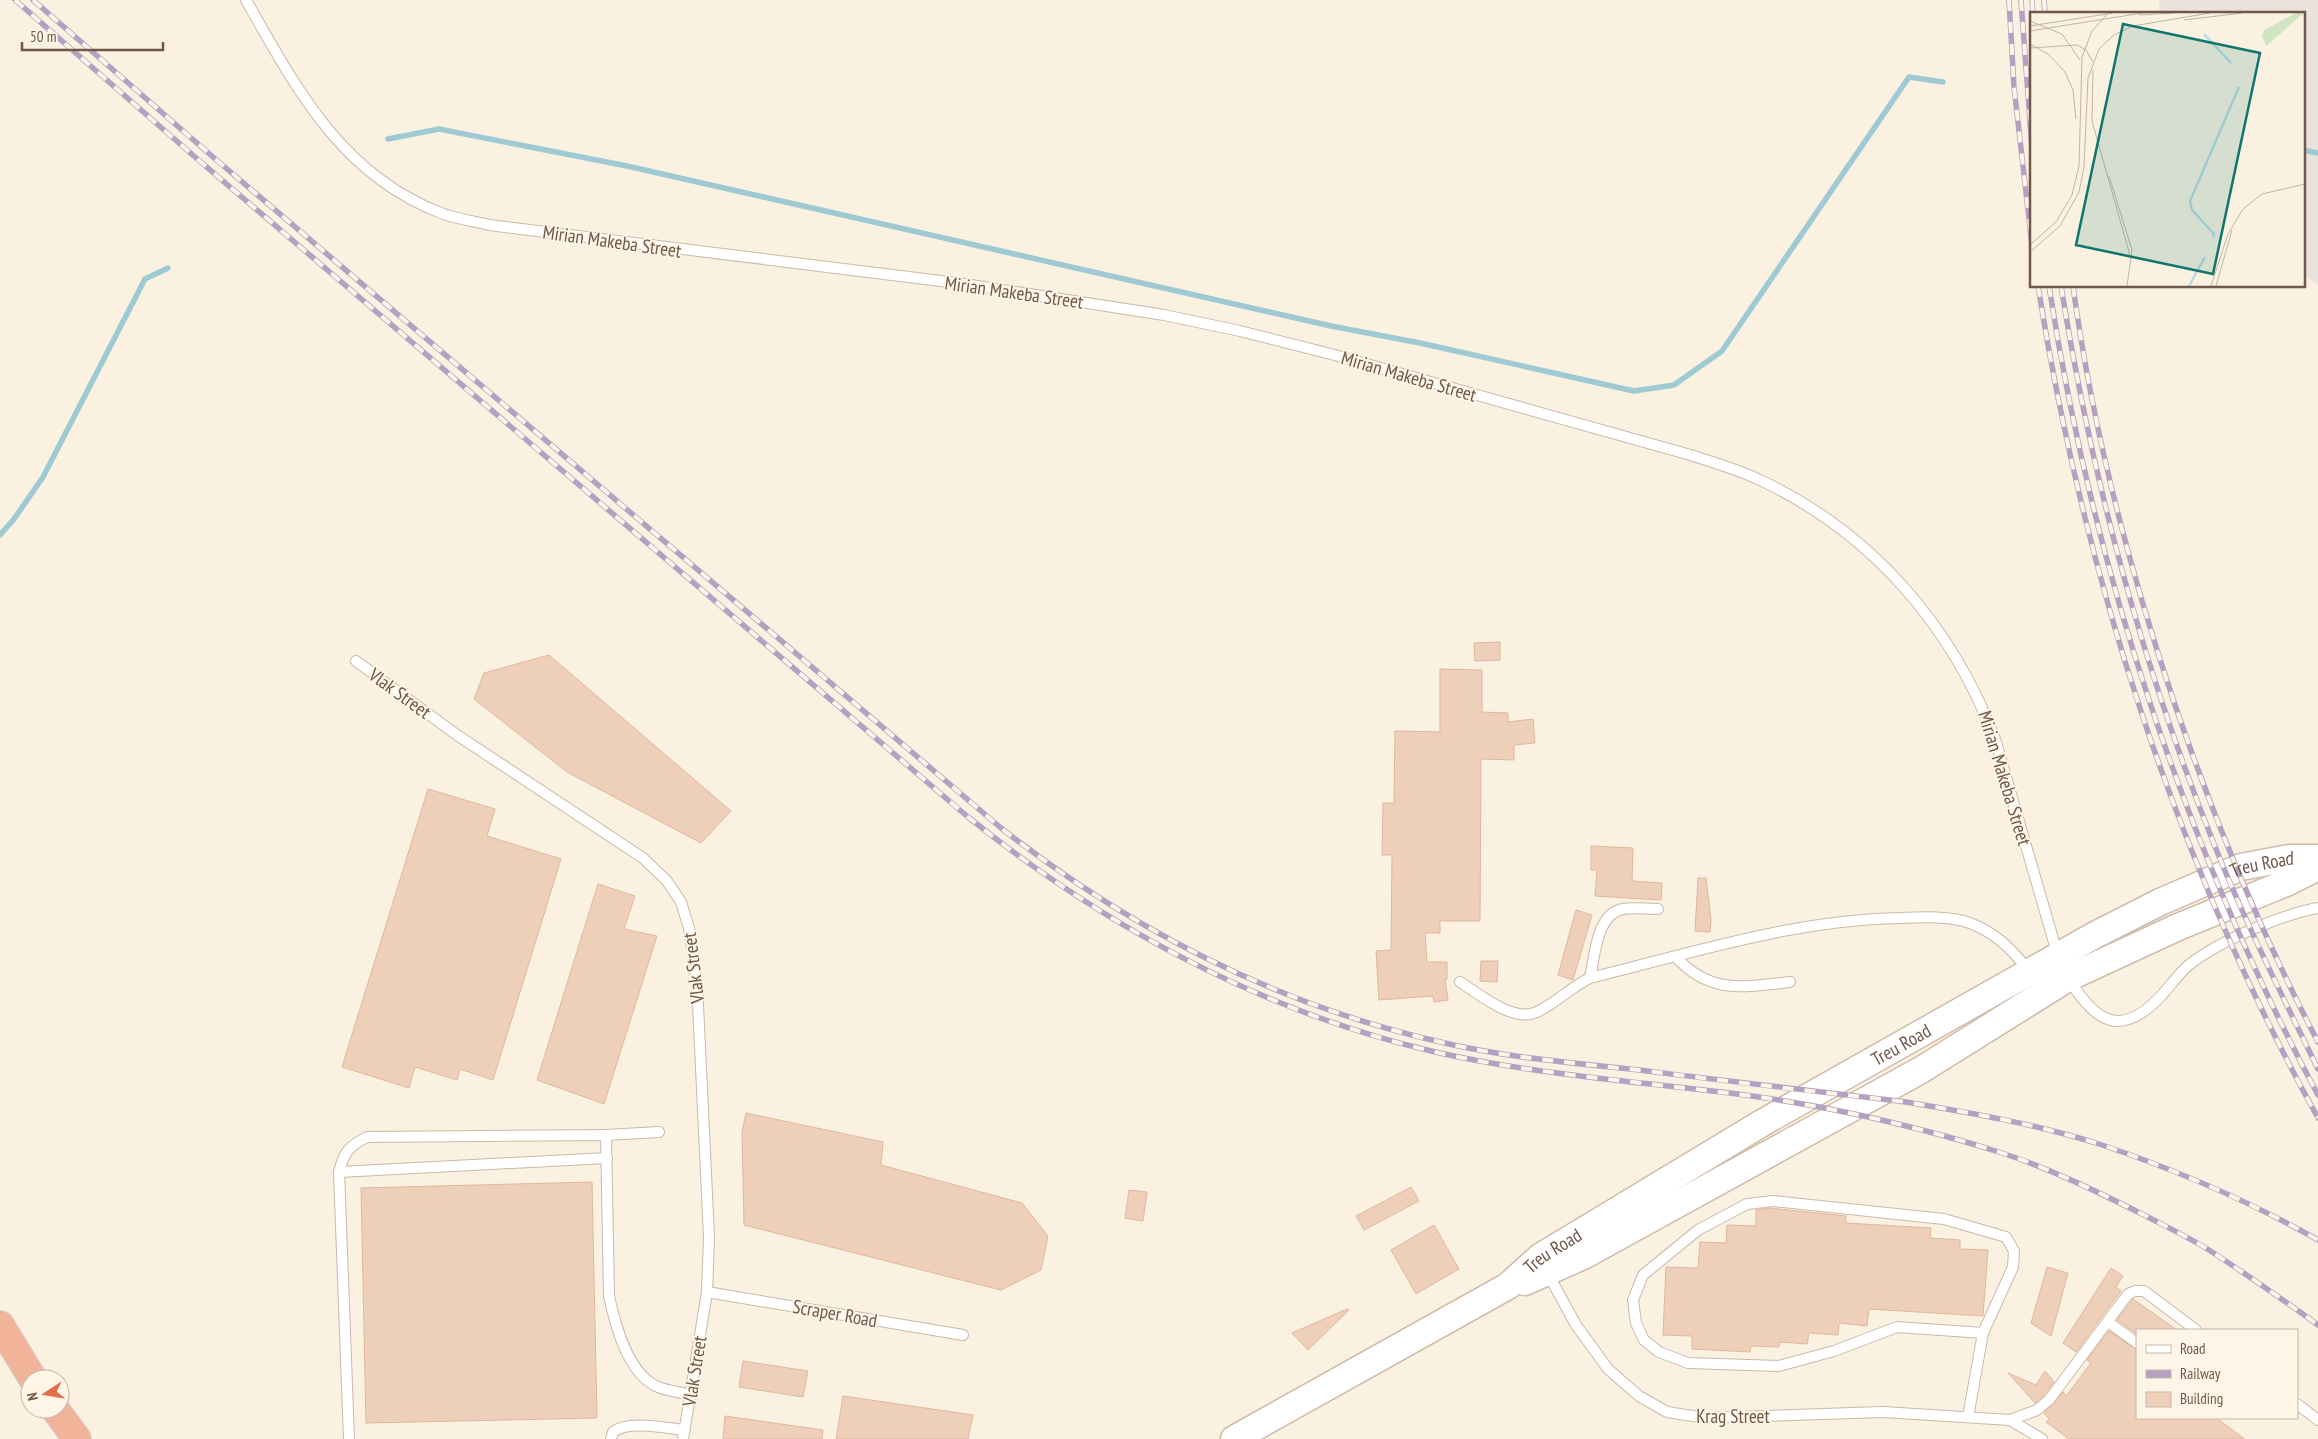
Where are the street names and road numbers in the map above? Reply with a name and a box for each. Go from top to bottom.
street label: Mirian Makeba Street [541,219,683,263]
street label: Mirian Makeba Street [943,270,1085,314]
street label: Mirian Makeba Street [1339,345,1480,407]
street label: Vlak Street [363,662,436,724]
street label: Mirian Makeba Street [1973,708,2037,849]
street label: Treu Road [2226,846,2294,882]
street label: Vlak Street [677,930,709,1006]
street label: Treu Road [1867,1018,1935,1071]
street label: Treu Road [1518,1223,1586,1278]
street label: Scraper Road [791,1294,879,1332]
street label: Vlak Street [676,1333,712,1409]
street label: Krag Street [1696,1404,1770,1428]

